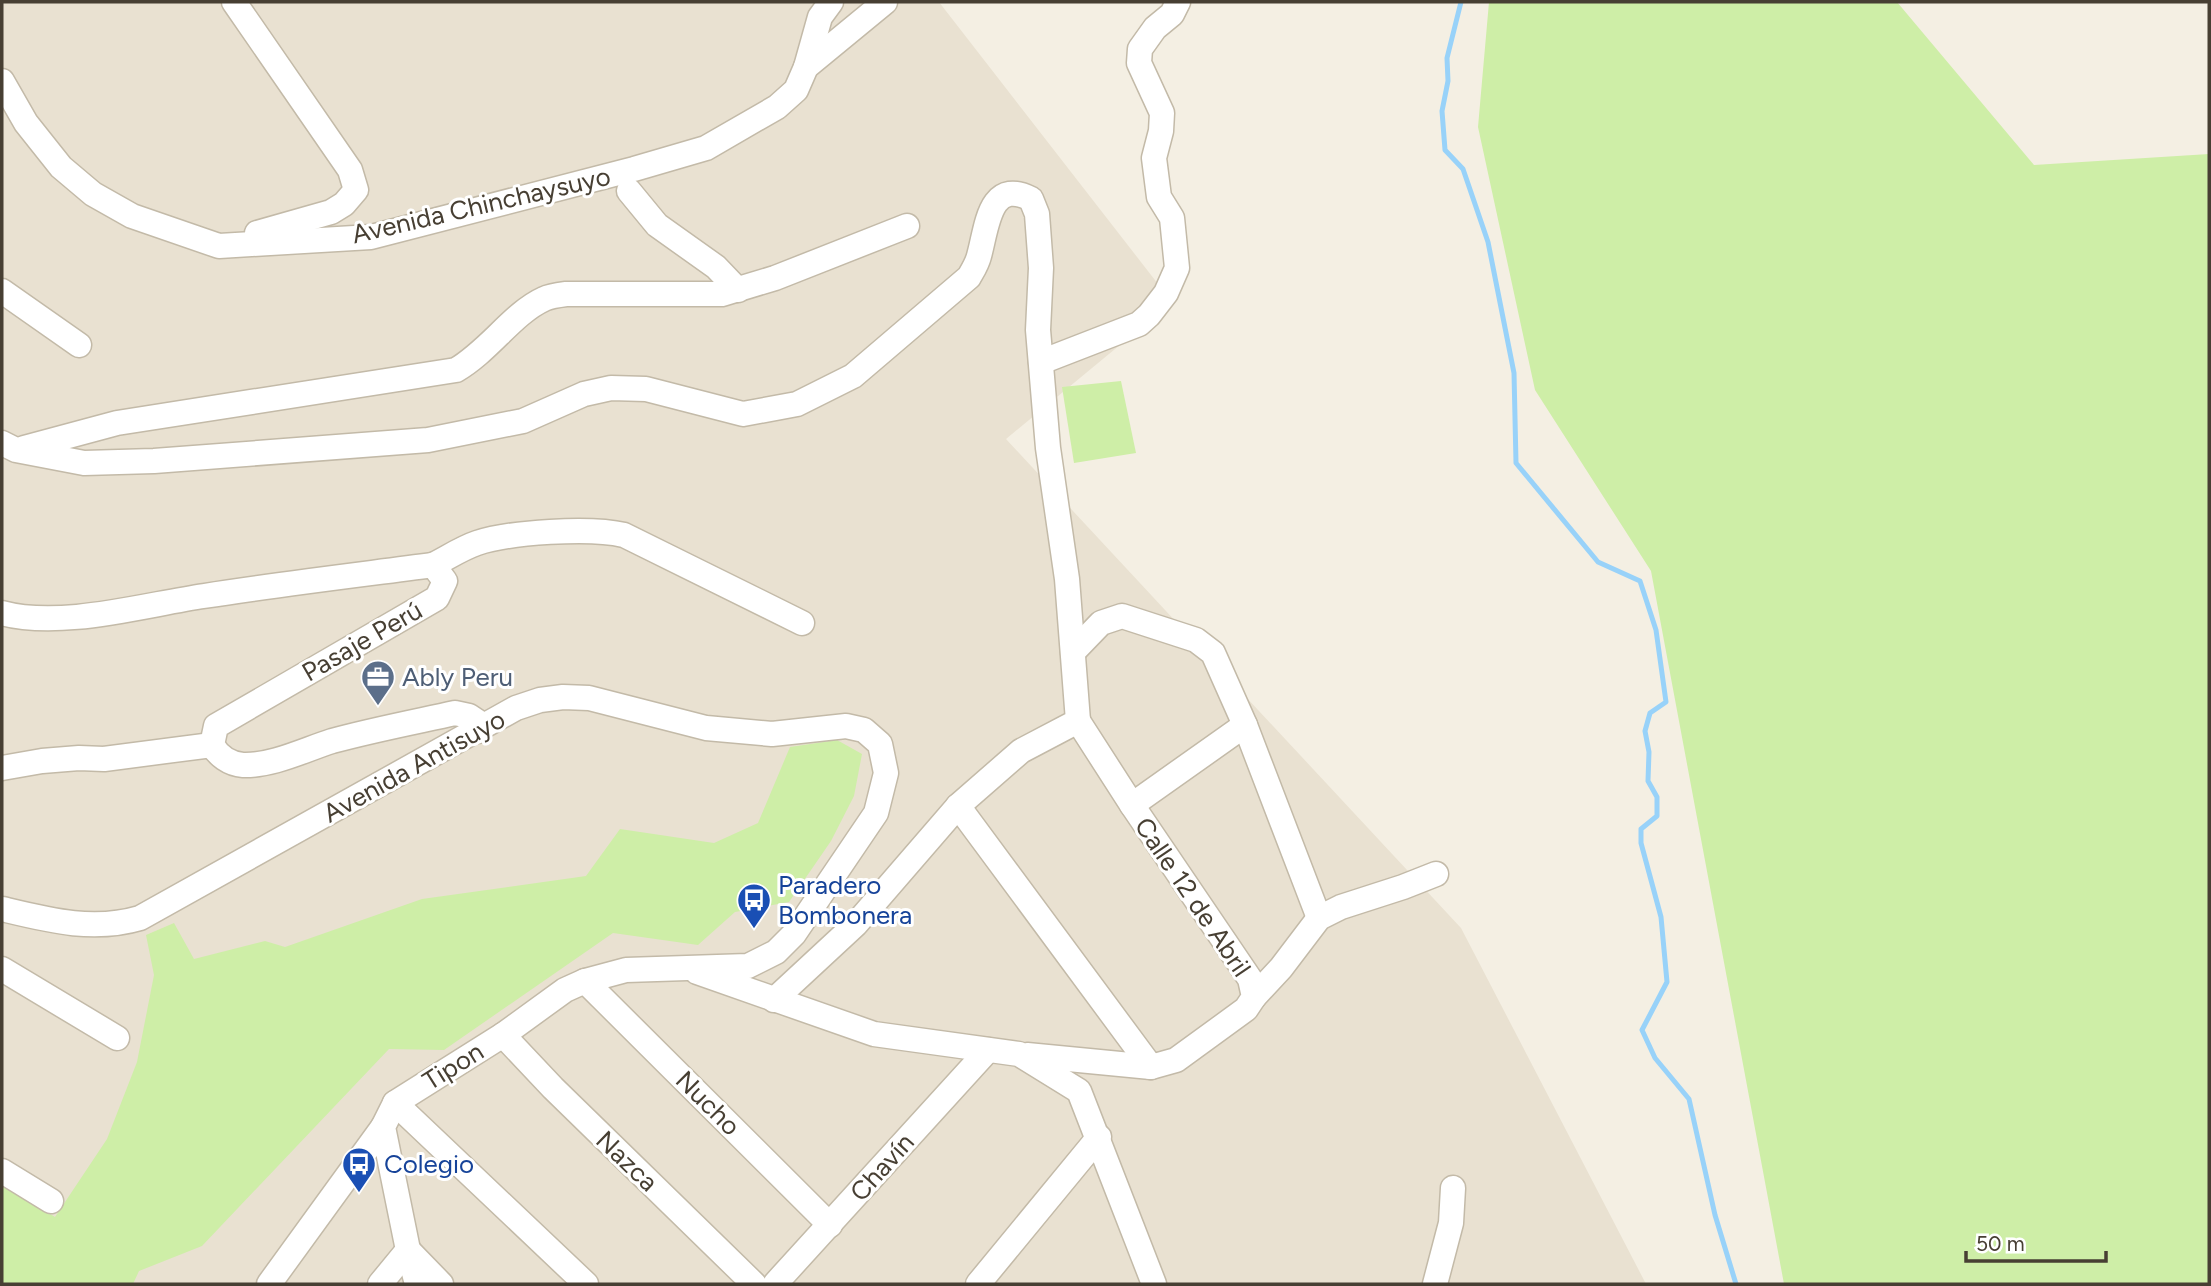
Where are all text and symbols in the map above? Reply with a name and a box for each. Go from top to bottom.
street label: Avenida Chinchaysuyo [349,160,613,250]
street label: Pasaje Perú [296,594,428,688]
office icon: Ably Peru [359,658,397,707]
place label: Ably Peru [402,661,513,693]
street label: Avenida Antisuyo [317,703,511,829]
street label: Calle 12 de Abril [1128,811,1258,983]
place label: Paradero Bombonera [778,869,912,931]
bus stop icon: Paradero Bombonera [735,881,773,930]
street label: Tipon [417,1035,489,1097]
street label: Nucho [669,1064,747,1142]
street label: Nazca [589,1124,665,1198]
street label: Chavín [843,1126,921,1208]
bus stop icon: Colegio [340,1145,378,1194]
place label: Colegio [384,1148,474,1180]
scale bar [1966,1220,2106,1264]
text: 50 m [1976,1231,2025,1256]

